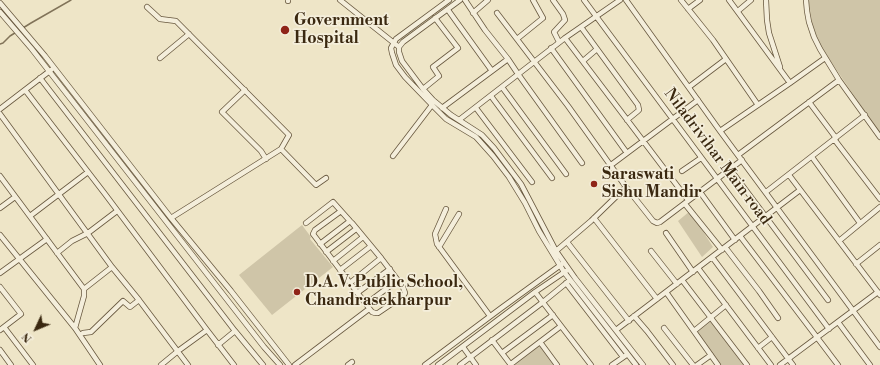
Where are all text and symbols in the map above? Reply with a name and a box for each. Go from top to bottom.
place label: Government Hospital [294,11,389,49]
marker: Government Hospital [279,24,291,36]
street label: Niladrivihar Main road [659,85,775,229]
place label: Saraswati Sishu Mandir [602,165,702,203]
marker: Saraswati Sishu Mandir [589,179,599,189]
place label: D.A.V. Public School, Chandrasekharpur [305,273,463,311]
marker: D.A.V. Public School, Chandrasekharpur [292,287,302,297]
north arrow [16,309,56,349]
text: N [19,329,35,345]

